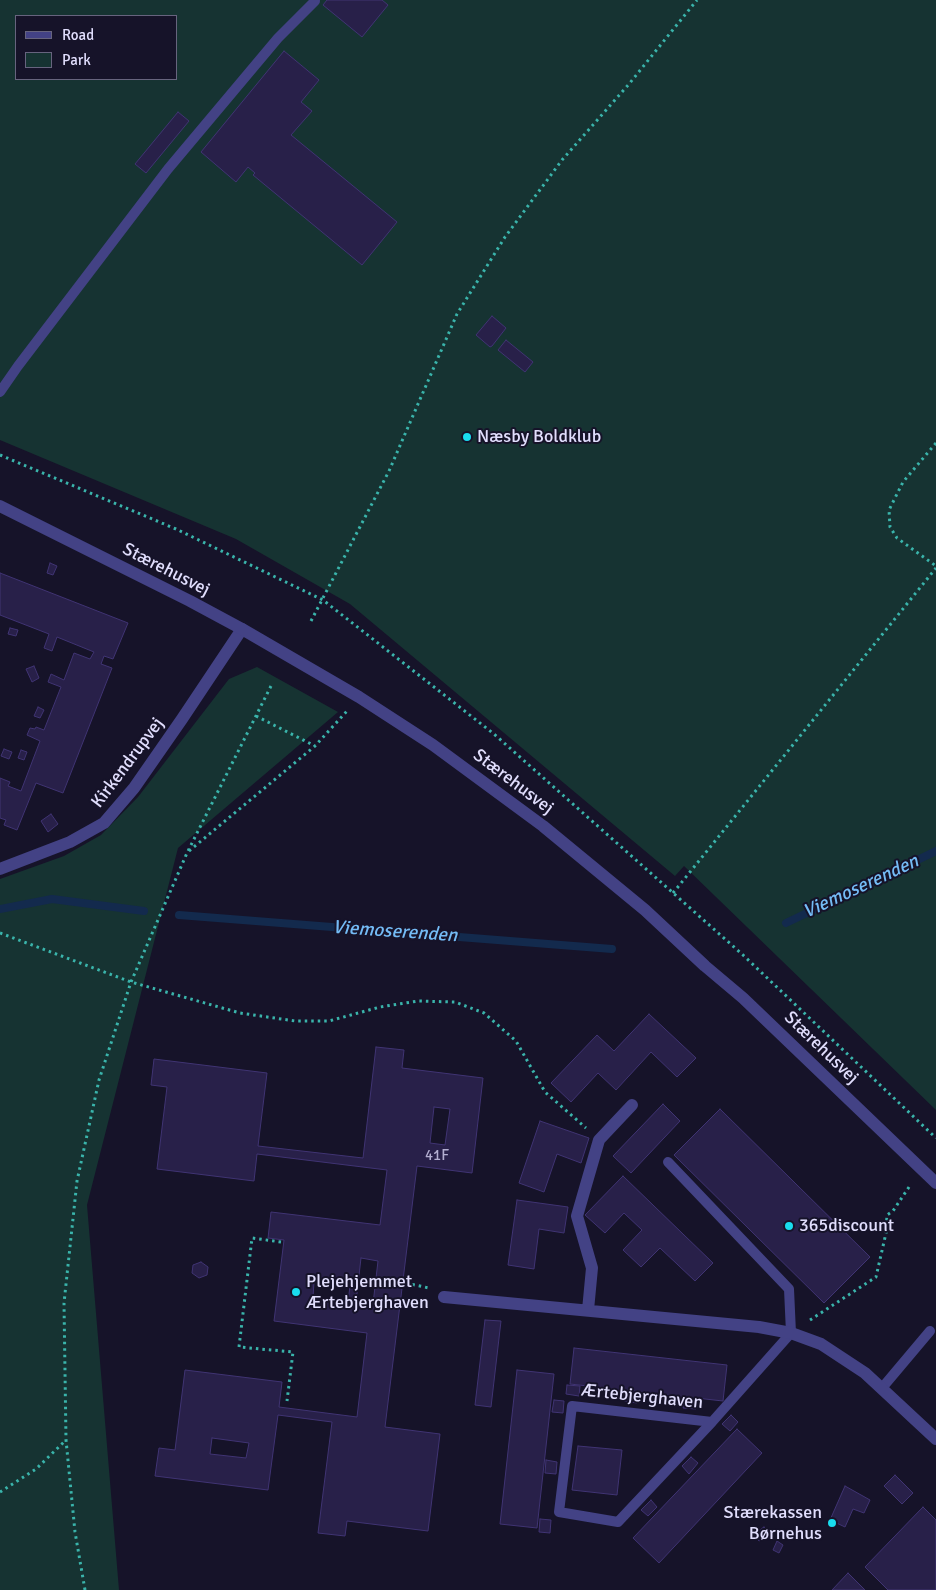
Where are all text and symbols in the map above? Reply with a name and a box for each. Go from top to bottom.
legend [15,15,178,80]
text: Road [62,26,94,44]
text: Park [62,51,91,69]
place label: Næsby Boldklub [477,426,601,448]
marker: Næsby Boldklub [461,431,473,443]
street label: Stærehusvej [119,539,213,601]
street label: Kirkendrupvej [87,714,169,812]
street label: Stærehusvej [469,745,557,819]
water label: Viemoserenden [800,850,922,924]
water label: Viemoserenden [332,916,458,948]
street label: Stærehusvej [779,1007,863,1089]
house number: 41F [425,1147,449,1165]
place label: 365discount [799,1215,894,1237]
marker: 365discount [783,1220,795,1232]
place label: Plejehjemmet Ærtebjerghaven [306,1271,429,1314]
marker: Plejehjemmet Ærtebjerghaven [290,1286,302,1298]
street label: Ærtebjerghaven [580,1380,704,1414]
place label: Stærekassen Børnehus [724,1502,822,1545]
marker: Stærekassen Børnehus [826,1517,838,1529]

